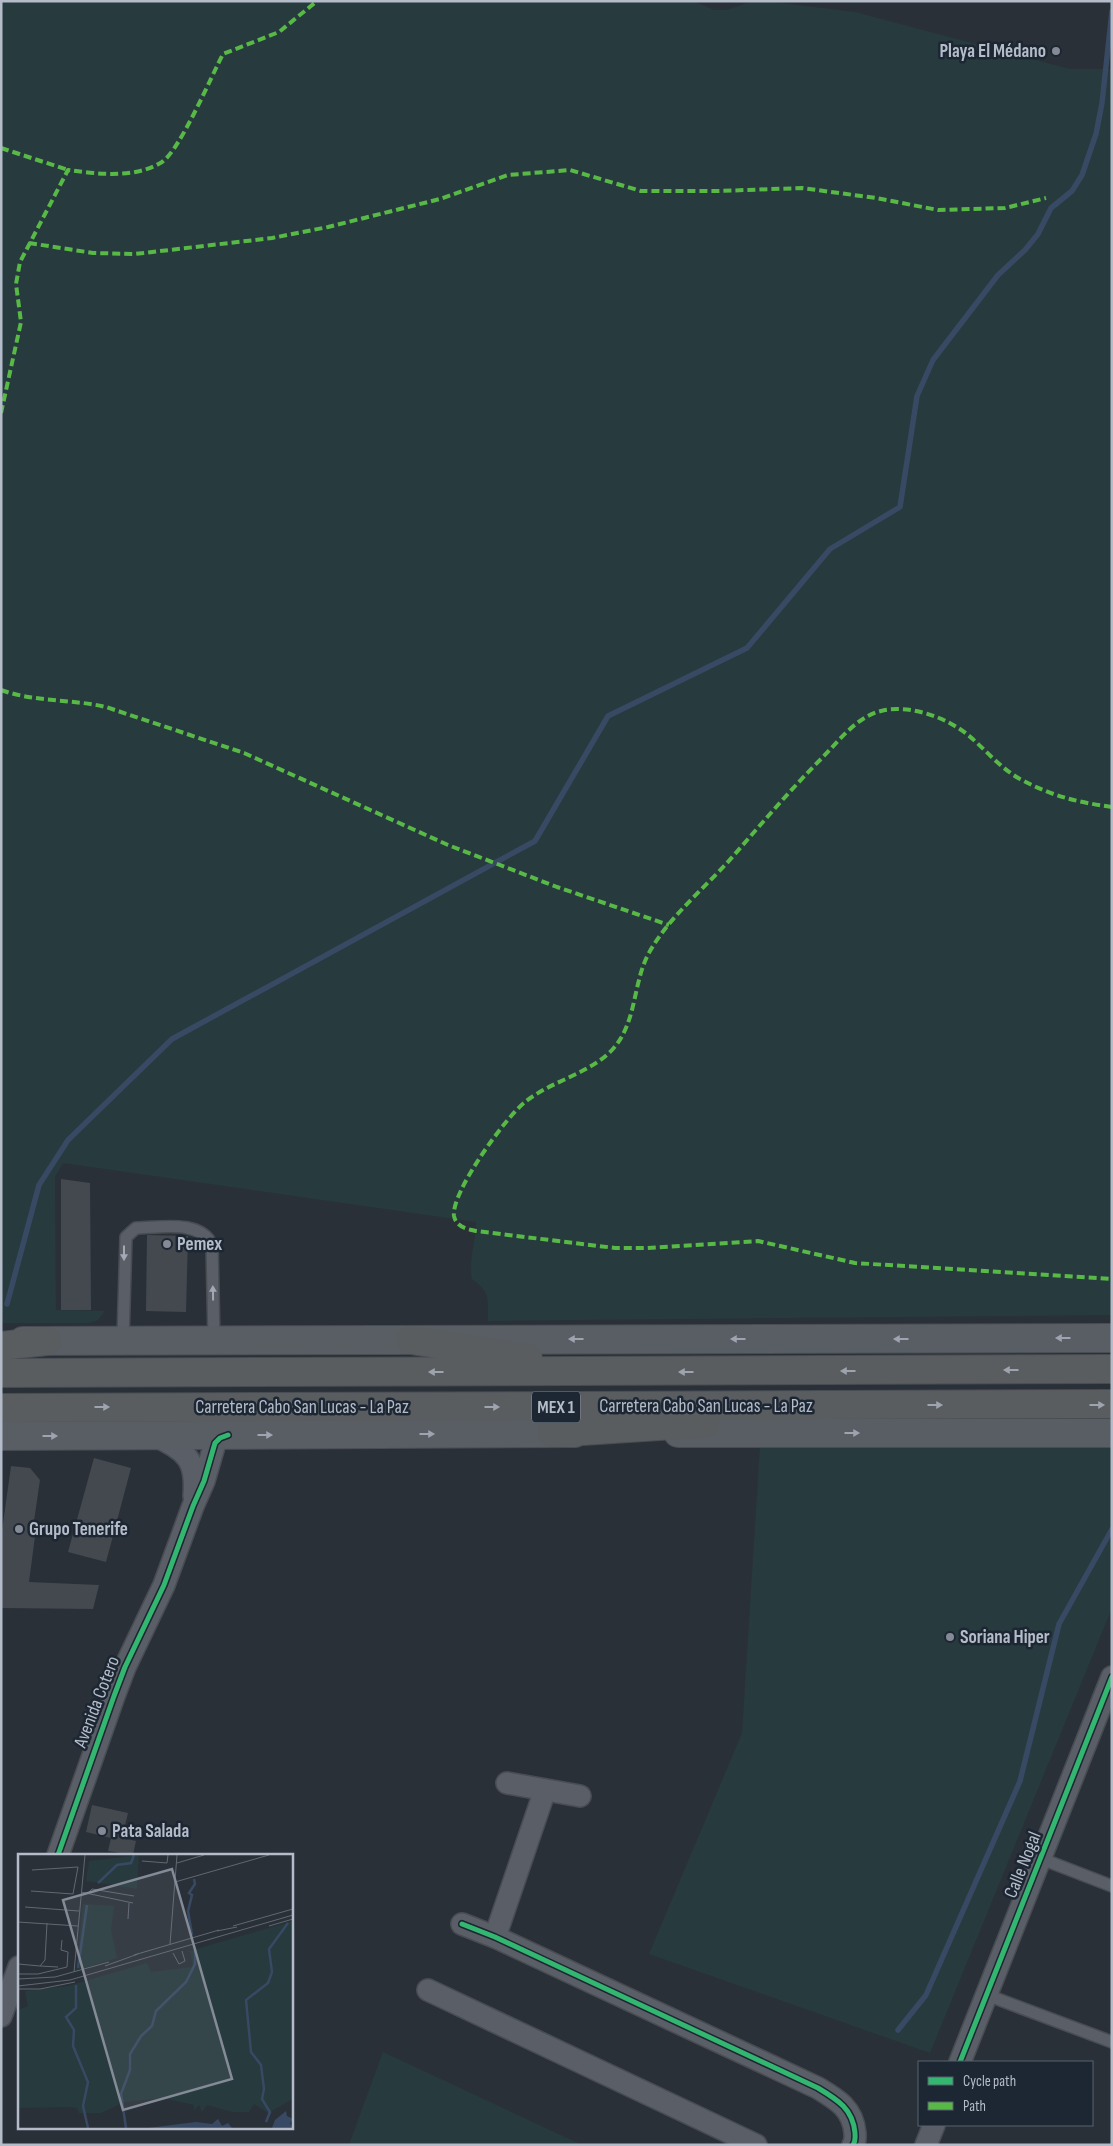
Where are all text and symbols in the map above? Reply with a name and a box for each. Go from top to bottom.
place label: Playa El Médano [940,40,1046,63]
marker: Playa El Médano [1050,45,1062,57]
place label: Pemex [177,1233,222,1256]
marker: Pemex [161,1238,173,1250]
one-way arrow [120,1246,128,1262]
one-way arrow [209,1284,217,1300]
one-way arrow [1055,1334,1071,1342]
one-way arrow [567,1335,583,1343]
one-way arrow [730,1335,746,1343]
one-way arrow [892,1335,908,1343]
one-way arrow [1002,1366,1018,1374]
one-way arrow [840,1367,856,1375]
one-way arrow [427,1368,443,1376]
one-way arrow [677,1368,693,1376]
road number: MEX 1 [532,1391,580,1422]
street label: Carretera Cabo San Lucas - La Paz [599,1395,813,1418]
street label: Carretera Cabo San Lucas - La Paz [195,1396,409,1419]
one-way arrow [1090,1400,1106,1408]
one-way arrow [927,1401,943,1409]
one-way arrow [95,1403,111,1411]
one-way arrow [485,1403,501,1411]
one-way arrow [845,1429,861,1437]
one-way arrow [420,1430,436,1438]
one-way arrow [257,1431,273,1439]
one-way arrow [42,1432,58,1440]
place label: Grupo Tenerife [29,1518,128,1541]
marker: Grupo Tenerife [13,1523,25,1535]
place label: Soriana Hiper [960,1626,1050,1649]
marker: Soriana Hiper [944,1631,956,1643]
street label: Avenida Cotero [69,1653,125,1752]
place label: Pata Salada [112,1820,189,1843]
marker: Pata Salada [96,1825,108,1837]
street label: Calle Nogal [999,1828,1047,1902]
inset map [18,1854,292,2128]
legend [918,2061,1093,2126]
text: Cycle path [963,2072,1016,2091]
text: Path [963,2097,986,2116]

